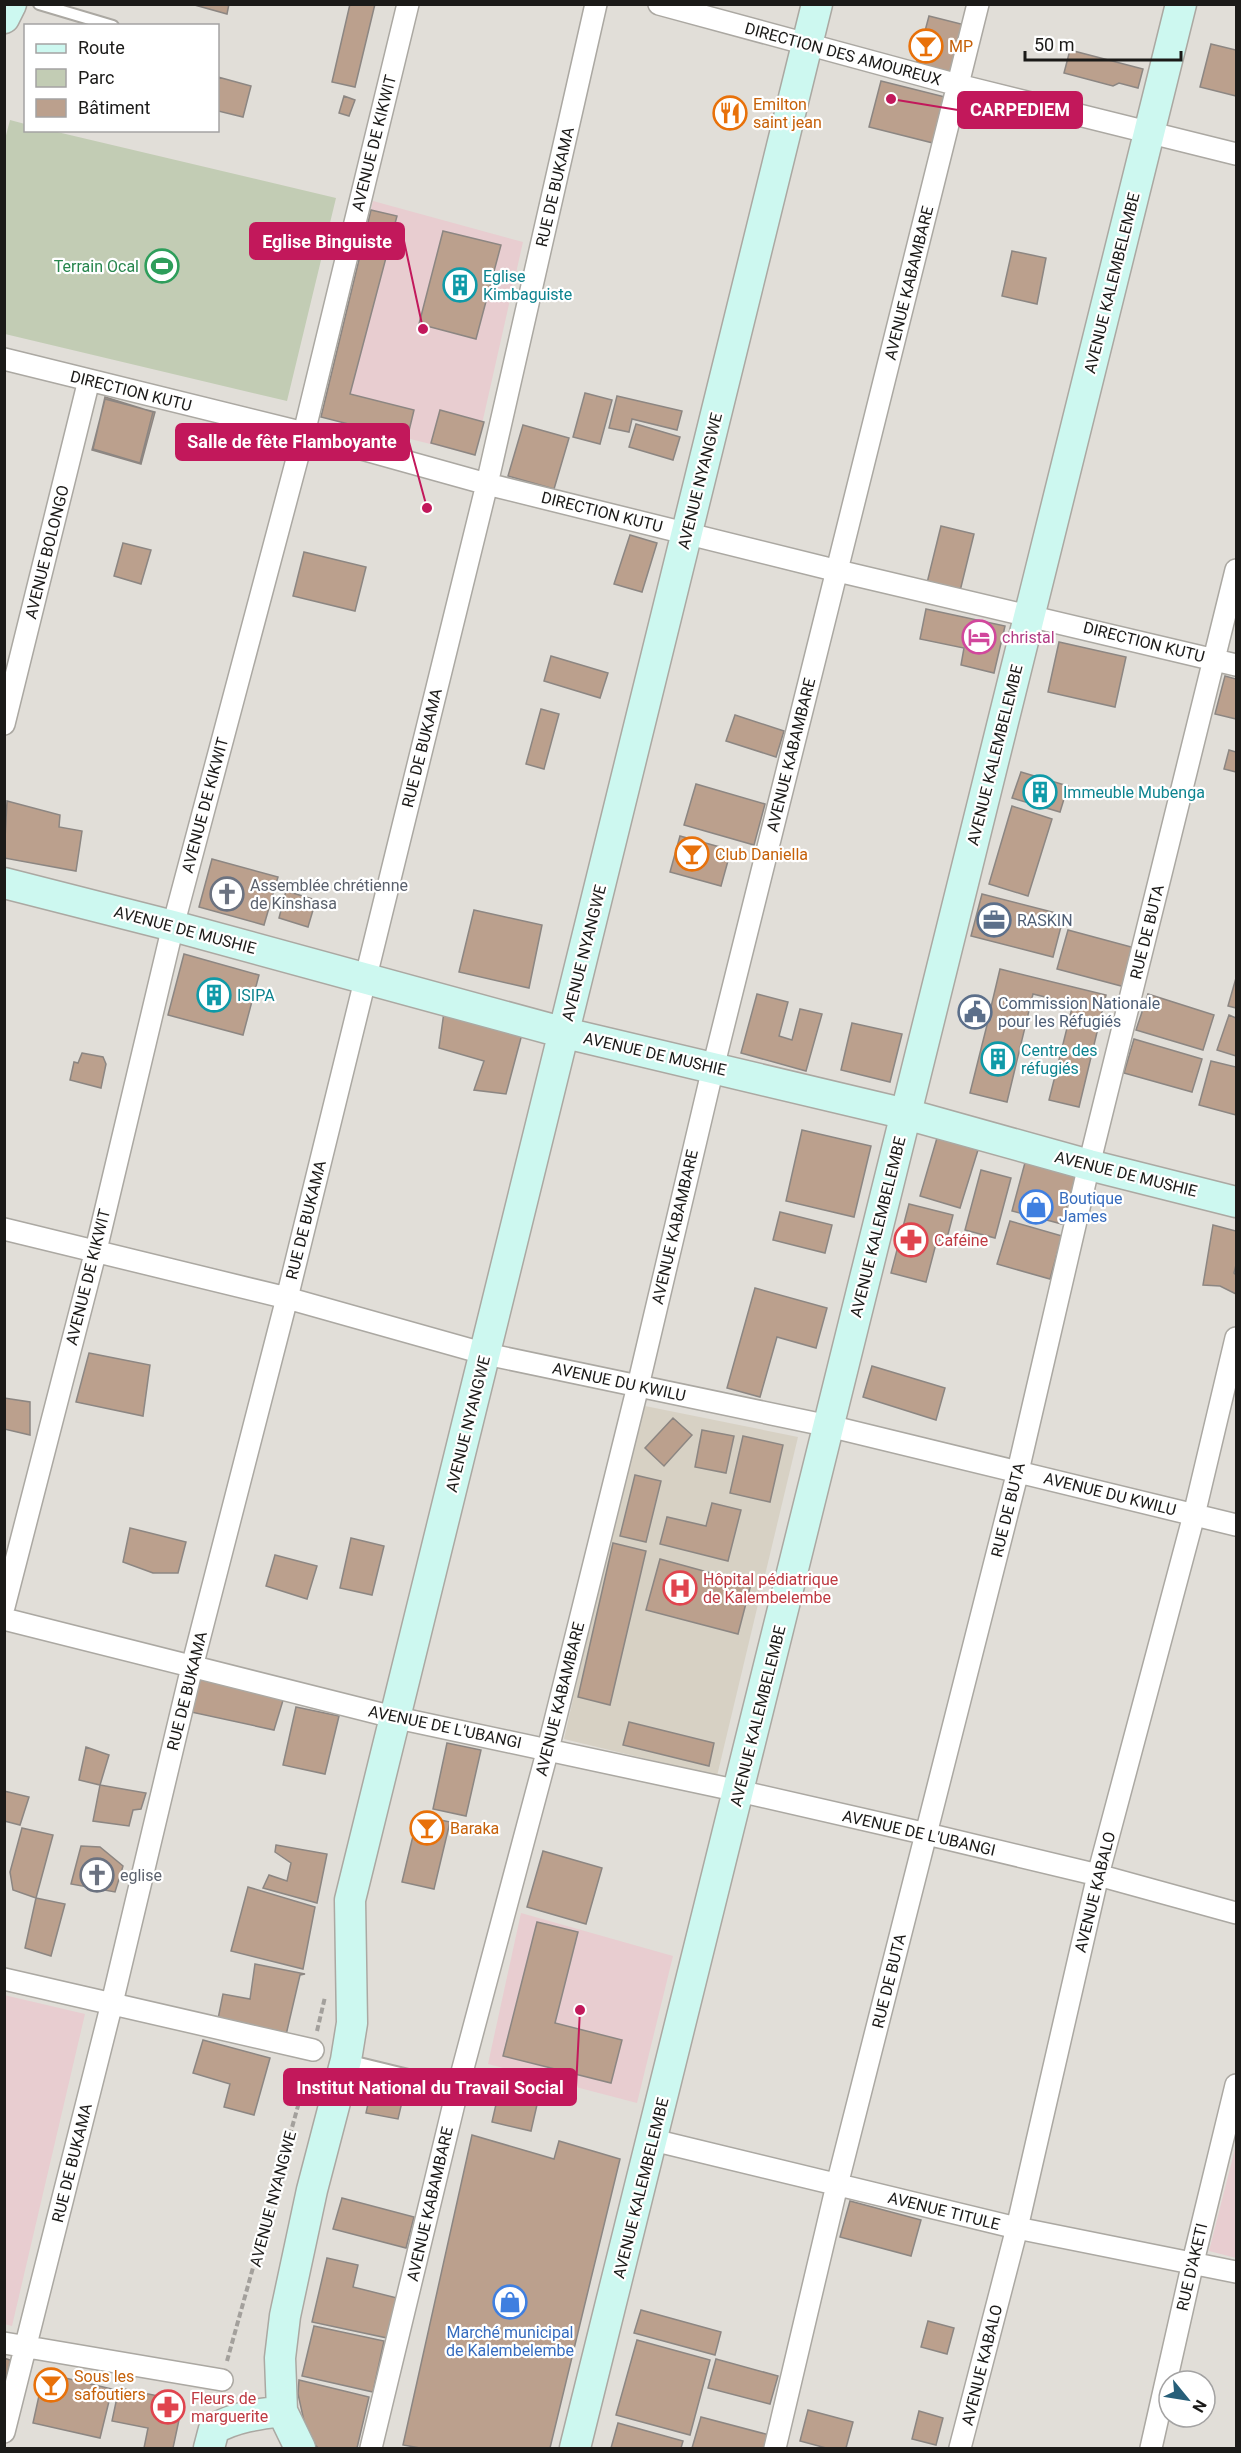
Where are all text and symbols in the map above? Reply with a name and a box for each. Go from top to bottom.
street label: DIRECTION DES AMOUREUX [743,19,943,89]
legend [24,24,219,132]
scale bar [1025,24,1181,62]
bar icon: MP [908,28,944,64]
text: 50 m [1034,34,1074,55]
text: Route [78,37,125,58]
place label: MP [949,37,973,56]
text: Parc [78,67,114,88]
street label: AVENUE DE KIKWIT [348,72,400,213]
callout: CARPEDIEM [958,92,1082,128]
restaurant icon: Emilton saint jean [712,95,748,131]
place label: Emilton saint jean [753,95,822,132]
text: Bâtiment [78,97,151,118]
text: CARPEDIEM [970,99,1070,120]
street label: RUE DE BUKAMA [532,125,578,249]
street label: AVENUE KALEMBELEMBE [1080,191,1144,375]
street label: AVENUE KABAMBARE [881,204,937,362]
callout: Eglise Binguiste [250,223,404,259]
text: Eglise Binguiste [262,231,392,252]
sports icon: Terrain Ocal [144,248,180,284]
place label: Terrain Ocal [54,257,139,276]
building icon: Eglise Kimbaguiste [442,267,478,303]
place label: Eglise Kimbaguiste [483,267,572,304]
street label: DIRECTION KUTU [68,367,194,415]
street label: AVENUE NYANGWE [674,411,726,551]
callout: Salle de fête Flamboyante [176,424,409,460]
text: Salle de fête Flamboyante [187,431,397,452]
street label: AVENUE BOLONGO [21,483,73,621]
street label: DIRECTION KUTU [539,488,665,536]
street label: DIRECTION KUTU [1081,618,1207,666]
hotel icon: christal [961,619,997,655]
place label: christal [1002,628,1055,647]
street label: AVENUE KALEMBELEMBE [963,663,1027,847]
street label: AVENUE KABAMBARE [763,676,819,834]
street label: RUE DE BUKAMA [398,686,446,810]
street label: AVENUE DE KIKWIT [178,735,232,875]
building icon: Immeuble Mubenga [1022,774,1058,810]
place label: Immeuble Mubenga [1063,783,1205,802]
bar icon: Club Daniella [674,836,710,872]
place label: Club Daniella [715,845,808,864]
church icon: Assemblée chrétienne de Kinshasa [209,876,245,912]
place label: Assemblée chrétienne de Kinshasa [250,876,408,913]
street label: RUE DE BUTA [1126,882,1168,981]
street label: AVENUE NYANGWE [558,883,610,1023]
street label: AVENUE DE MUSHIE [112,902,258,958]
office icon: RASKIN [976,902,1012,938]
place label: RASKIN [1017,911,1073,930]
building icon: ISIPA [196,977,232,1013]
place label: ISIPA [237,986,275,1005]
public building icon: Commission Nationale pour les Réfugiés [957,994,993,1030]
place label: Commission Nationale pour les Réfugiés [998,994,1160,1031]
street label: AVENUE DE MUSHIE [582,1028,728,1080]
building icon: Centre des réfugiés [980,1041,1016,1077]
place label: Centre des réfugiés [1021,1041,1097,1078]
street label: AVENUE KALEMBELEMBE [846,1135,910,1319]
street label: AVENUE DE MUSHIE [1053,1147,1199,1201]
street label: AVENUE KABAMBARE [648,1148,702,1306]
street label: RUE DE BUKAMA [282,1158,330,1282]
shop icon: Boutique James [1018,1189,1054,1225]
place label: Boutique James [1059,1189,1122,1226]
street label: AVENUE DE KIKWIT [62,1206,114,1347]
pharmacy icon: Caféine [893,1222,929,1258]
place label: Caféine [934,1231,988,1250]
street label: AVENUE NYANGWE [442,1354,494,1494]
street label: AVENUE DU KWILU [551,1359,687,1405]
street label: RUE DE BUTA [987,1460,1029,1559]
street label: AVENUE DU KWILU [1042,1468,1178,1520]
hospital icon: Hôpital pédiatrique de Kalembelembe [662,1570,698,1606]
place label: Hôpital pédiatrique de Kalembelembe [703,1570,838,1607]
street label: AVENUE KABAMBARE [532,1620,588,1778]
street label: AVENUE KALEMBELEMBE [726,1624,790,1808]
street label: RUE DE BUKAMA [163,1629,211,1753]
street label: AVENUE DE L'UBANGI [367,1701,523,1753]
street label: AVENUE DE L'UBANGI [841,1806,997,1860]
bar icon: Baraka [409,1810,445,1846]
place label: Baraka [450,1819,499,1838]
street label: AVENUE KABALO [1071,1830,1119,1954]
church icon: eglise [79,1857,115,1893]
place label: eglise [120,1866,162,1885]
street label: RUE DE BUTA [868,1931,910,2030]
callout: Institut National du Travail Social [284,2069,576,2105]
text: Institut National du Travail Social [296,2077,564,2098]
street label: AVENUE KALEMBELEMBE [609,2096,673,2280]
street label: RUE DE BUKAMA [48,2101,96,2225]
street label: AVENUE KABAMBARE [403,2125,457,2283]
street label: AVENUE NYANGWE [246,2129,300,2269]
street label: AVENUE TITULE [886,2188,1002,2234]
street label: RUE D'AKETI [1173,2221,1211,2313]
shop icon: Marché municipal de Kalembelembe [492,2284,528,2320]
street label: AVENUE KABALO [958,2303,1006,2427]
place label: Marché municipal de Kalembelembe [446,2323,574,2360]
bar icon: Sous les safoutiers [33,2367,69,2403]
place label: Sous les safoutiers [74,2367,146,2404]
north arrow [1157,2369,1217,2429]
pharmacy icon: Fleurs de marguerite [150,2389,186,2425]
place label: Fleurs de marguerite [191,2389,268,2426]
text: N [1189,2397,1211,2416]

